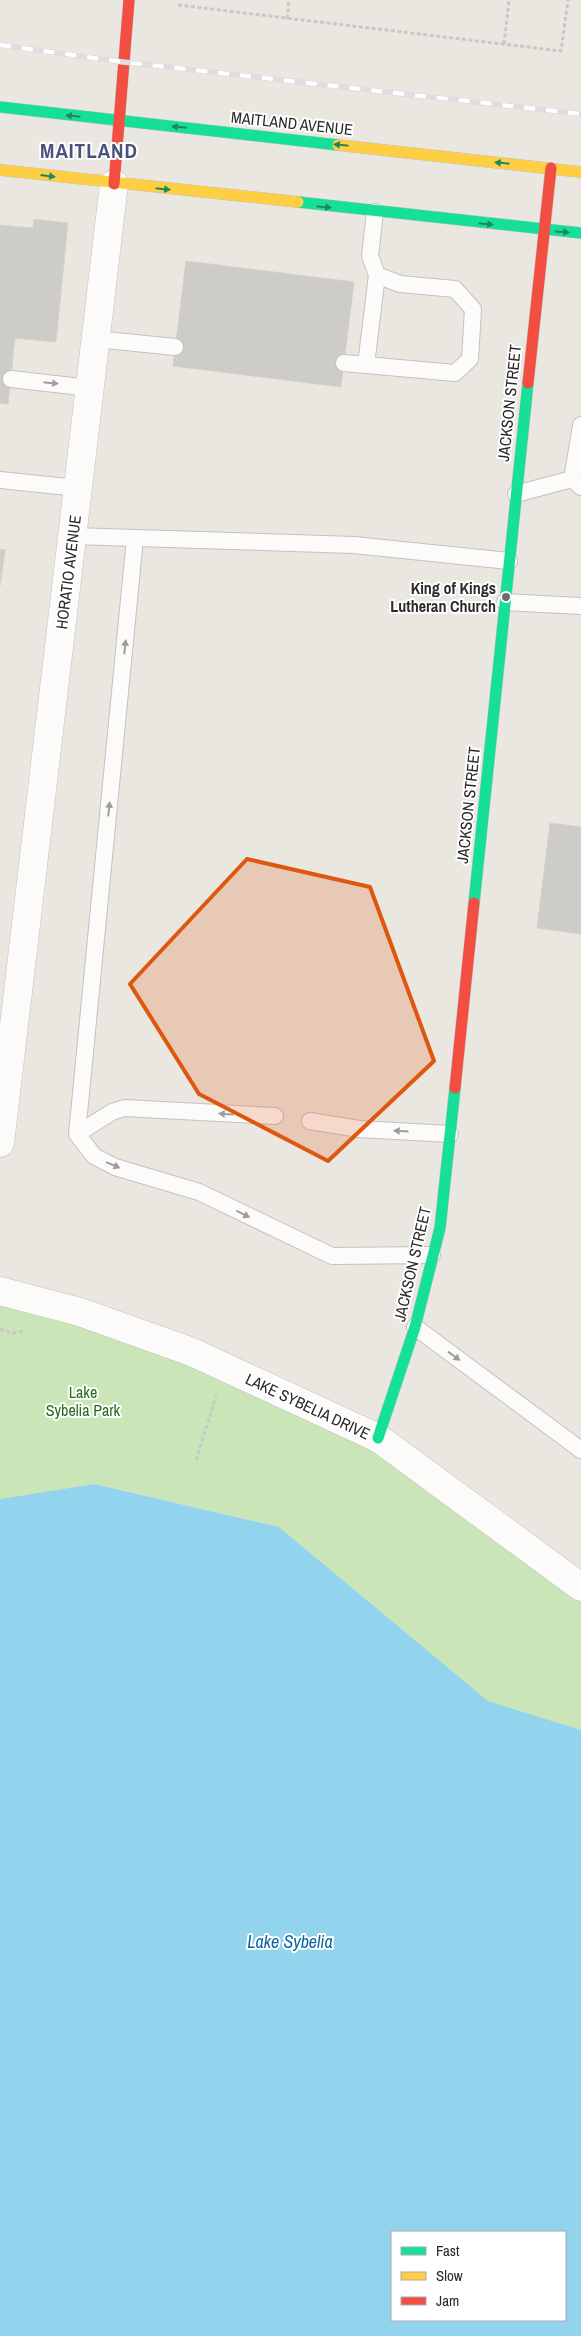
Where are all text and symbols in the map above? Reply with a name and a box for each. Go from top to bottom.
street label: MAITLAND AVENUE [230,106,354,140]
one-way arrow [65,112,81,120]
one-way arrow [171,123,187,131]
district label: MAITLAND [40,136,138,165]
one-way arrow [333,141,349,149]
one-way arrow [494,159,510,167]
one-way arrow [41,172,57,180]
one-way arrow [155,185,171,193]
one-way arrow [317,203,333,211]
one-way arrow [478,220,494,228]
one-way arrow [554,228,570,236]
street label: JACKSON STREET [492,343,526,463]
one-way arrow [43,379,59,387]
street label: HORATIO AVENUE [50,514,86,630]
place label: King of Kings Lutheran Church [390,577,496,617]
marker: King of Kings Lutheran Church [500,591,512,603]
one-way arrow [121,639,129,655]
street label: JACKSON STREET [451,745,485,865]
one-way arrow [105,800,113,816]
one-way arrow [218,1109,234,1117]
one-way arrow [393,1127,409,1135]
one-way arrow [106,1162,120,1170]
street label: JACKSON STREET [388,1204,436,1324]
one-way arrow [236,1210,250,1218]
one-way arrow [447,1351,461,1361]
street label: LAKE SYBELIA DRIVE [242,1368,374,1444]
park label: Lake Sybelia Park [46,1381,121,1421]
water label: Lake Sybelia [247,1929,333,1954]
legend [391,2231,566,2321]
text: Fast [436,2240,460,2261]
text: Slow [436,2265,463,2286]
text: Jam [436,2290,459,2311]

